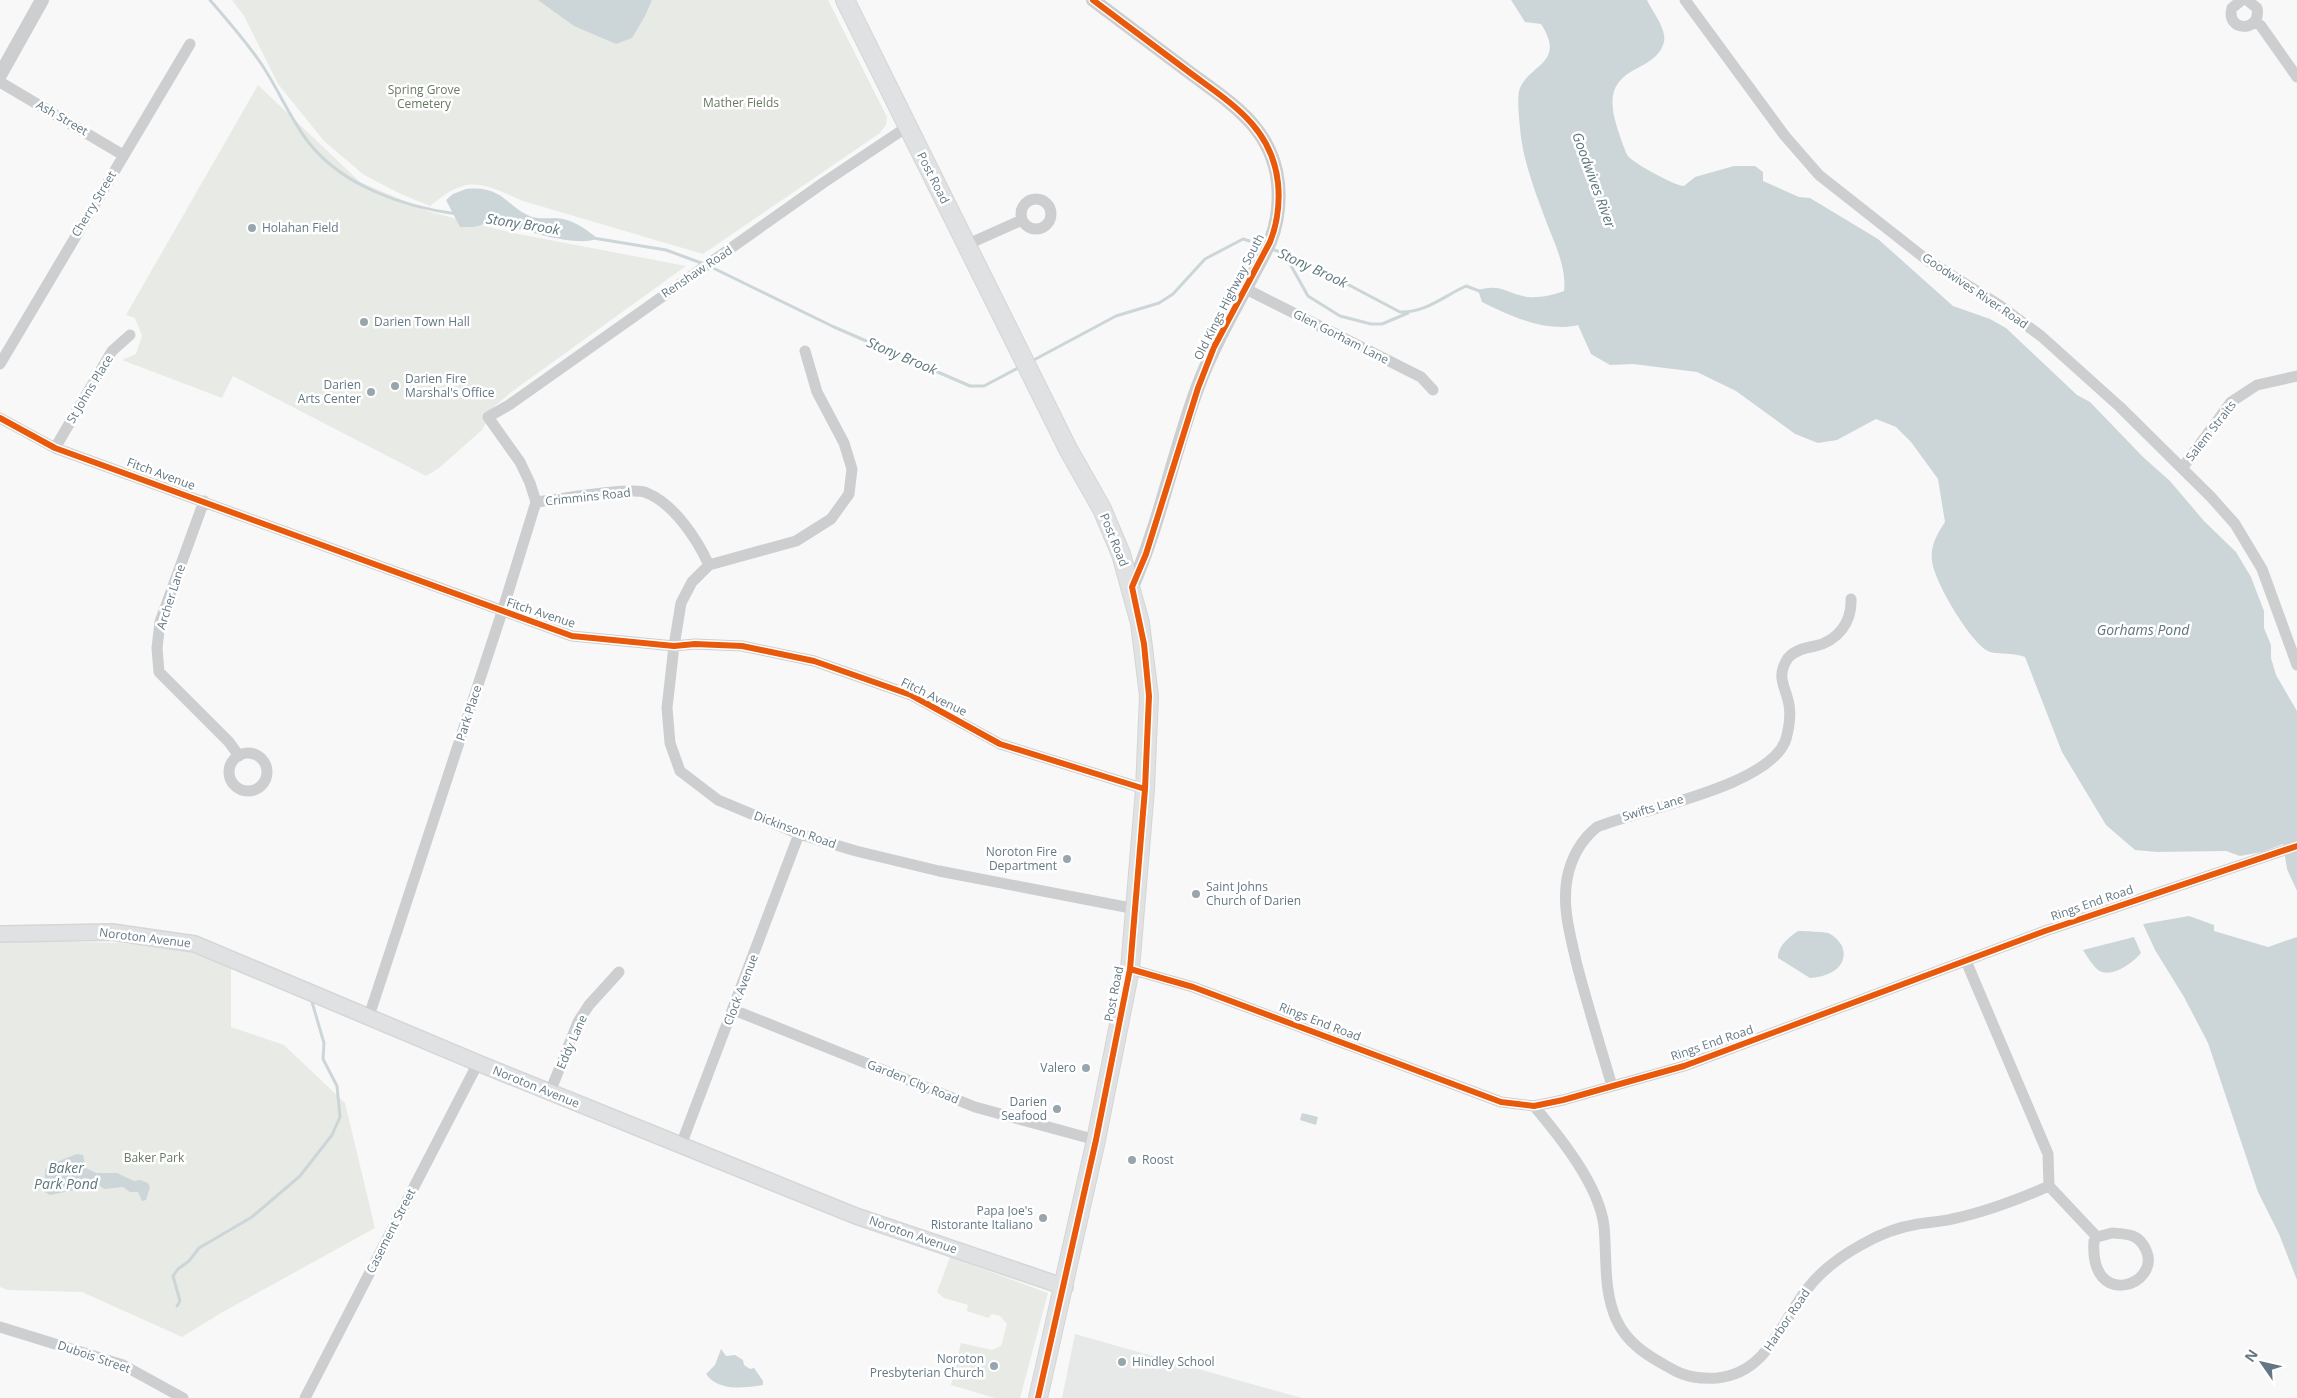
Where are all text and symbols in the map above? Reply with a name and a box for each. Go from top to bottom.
park label: Spring Grove Cemetery [388,81,460,112]
park label: Mather Fields [703,94,779,111]
street label: Ash Street [33,96,91,139]
water label: Goodwives River [1568,129,1621,231]
street label: Post Road [913,149,954,207]
street label: Cherry Street [67,168,120,240]
water label: Stony Brook [485,208,562,239]
place label: Holahan Field [262,219,339,236]
marker: Holahan Field [246,222,258,234]
street label: Old Kings Highway South [1189,231,1268,363]
street label: Renshaw Road [658,242,736,302]
water label: Stony Brook [1276,243,1352,292]
street label: Goodwives River Road [1919,249,2032,332]
street label: Glen Gorham Lane [1291,305,1392,368]
place label: Darien Town Hall [374,313,470,330]
marker: Darien Town Hall [358,316,370,328]
water label: Stony Brook [864,332,941,379]
street label: St Johns Place [62,351,117,426]
place label: Darien Fire Marshal's Office [405,370,495,401]
place label: Darien Arts Center [298,376,361,407]
marker: Darien Fire Marshal's Office [389,380,401,392]
marker: Darien Arts Center [365,386,377,398]
street label: Salem Straits [2182,397,2240,465]
street label: Fitch Avenue [125,453,198,494]
street label: Crimmins Road [545,484,631,509]
street label: Post Road [1096,511,1133,569]
street label: Archer Lane [152,562,189,632]
street label: Fitch Avenue [505,593,578,632]
water label: Gorhams Pond [2097,620,2190,639]
street label: Fitch Avenue [898,673,970,720]
street label: Park Place [452,683,486,743]
street label: Swifts Lane [1620,790,1686,825]
street label: Dickinson Road [752,807,839,852]
place label: Noroton Fire Department [986,843,1057,874]
marker: Noroton Fire Department [1061,853,1073,865]
place label: Saint Johns Church of Darien [1206,878,1301,909]
street label: Rings End Road [2048,880,2135,925]
marker: Saint Johns Church of Darien [1190,888,1202,900]
street label: Noroton Avenue [98,923,192,952]
street label: Clock Avenue [719,952,762,1028]
street label: Post Road [1100,965,1127,1023]
street label: Rings End Road [1277,998,1364,1045]
street label: Eddy Lane [552,1012,591,1072]
street label: Rings End Road [1668,1020,1755,1065]
street label: Garden City Road [865,1055,962,1108]
place label: Valero [1040,1059,1076,1076]
street label: Noroton Avenue [490,1061,582,1112]
marker: Valero [1080,1062,1092,1074]
place label: Darien Seafood [1001,1093,1047,1124]
marker: Darien Seafood [1051,1103,1063,1115]
park label: Baker Park [124,1149,185,1166]
place label: Roost [1142,1151,1174,1168]
marker: Roost [1126,1154,1138,1166]
water label: Baker Park Pond [34,1158,99,1193]
street label: Casement Street [362,1186,419,1276]
place label: Papa Joe's Ristorante Italiano [931,1202,1033,1233]
street label: Noroton Avenue [867,1211,960,1258]
marker: Papa Joe's Ristorante Italiano [1037,1212,1049,1224]
street label: Harbor Road [1760,1285,1814,1354]
street label: Dubois Street [55,1336,133,1377]
north arrow [2237,1338,2287,1388]
text: N [2240,1345,2262,1365]
place label: Noroton Presbyterian Church [870,1350,984,1381]
place label: Hindley School [1132,1353,1215,1370]
marker: Hindley School [1116,1356,1128,1368]
marker: Noroton Presbyterian Church [988,1360,1000,1372]

